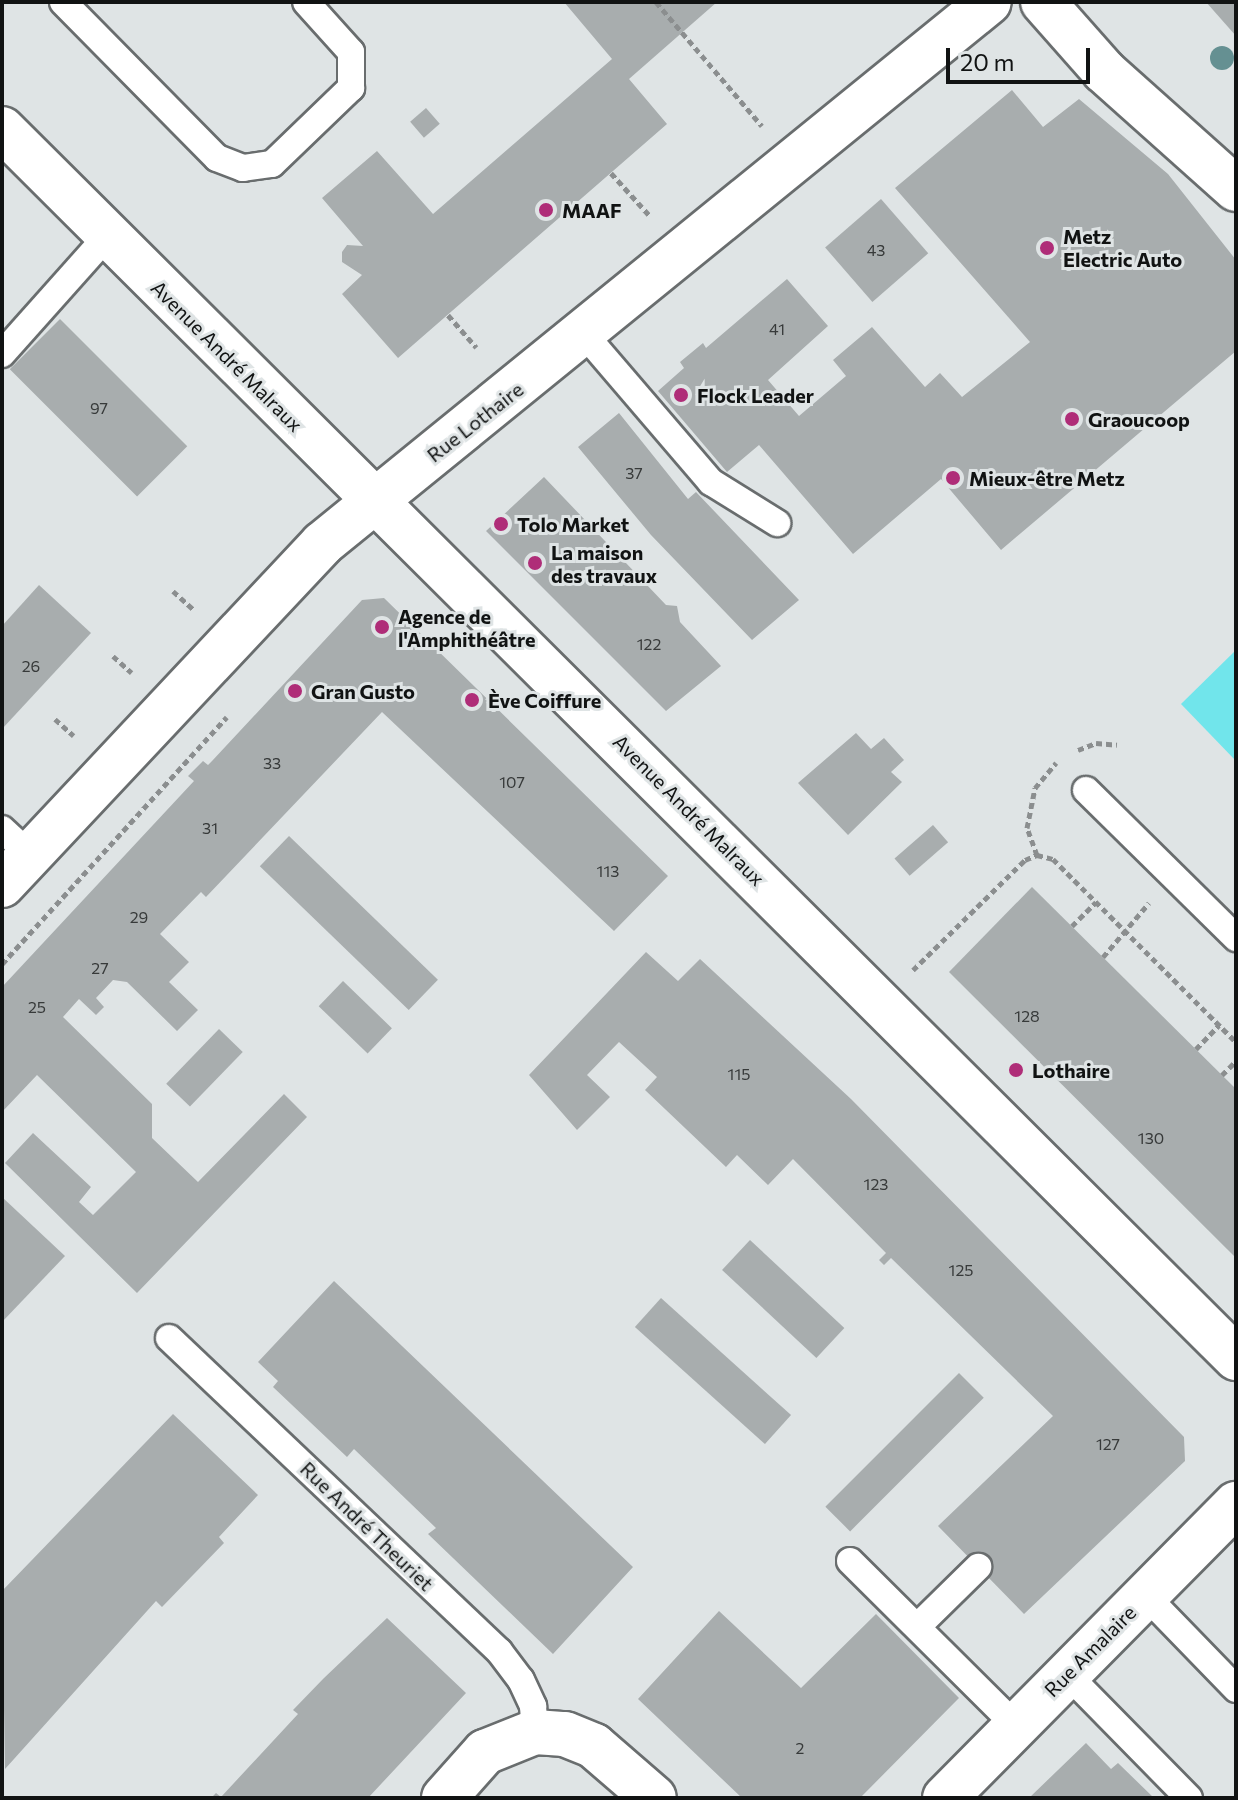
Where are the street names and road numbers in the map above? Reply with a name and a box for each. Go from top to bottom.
street label: Avenue André Malraux [146,275,308,437]
street label: Rue Lothaire [422,377,528,467]
street label: Avenue André Malraux [608,729,770,891]
street label: Rue André Theuriet [296,1456,438,1596]
street label: Rue Amalaire [1039,1600,1141,1702]

